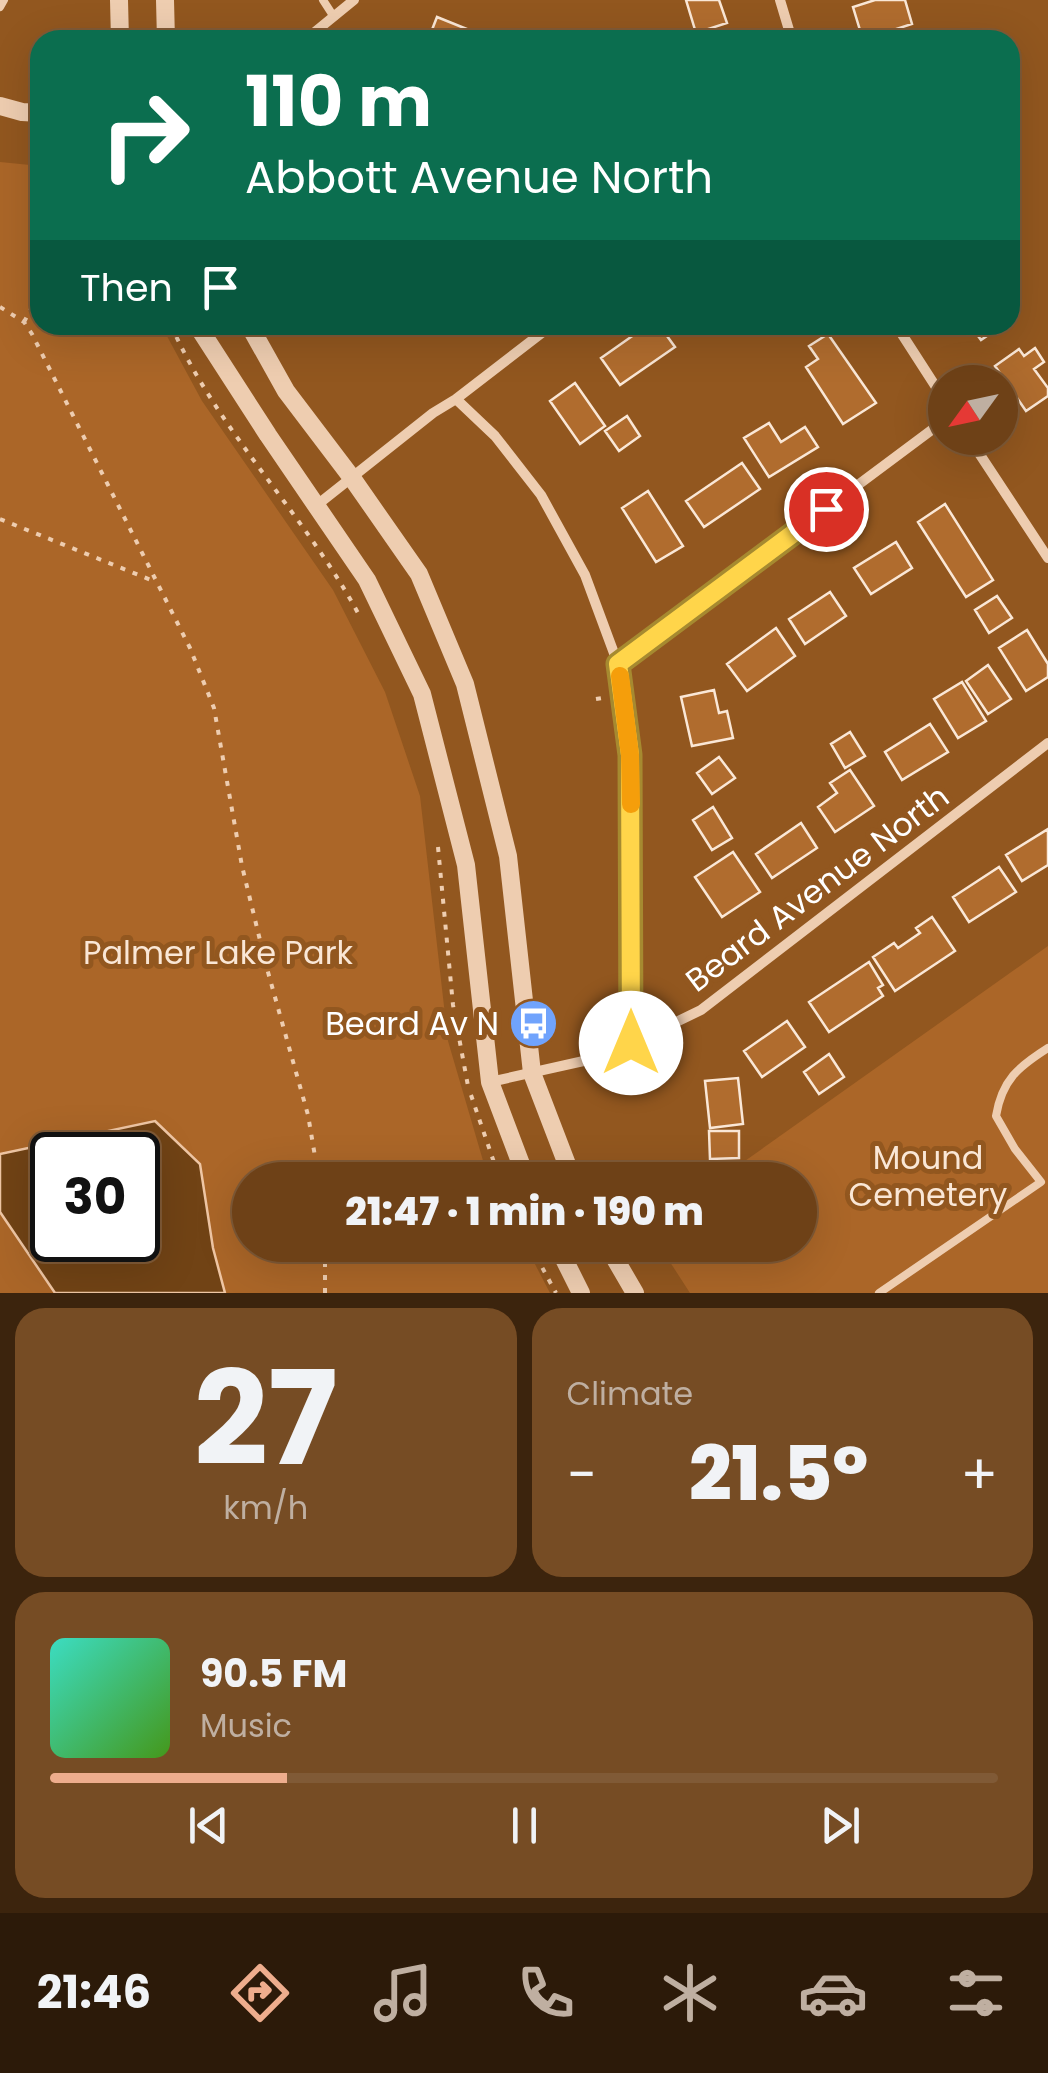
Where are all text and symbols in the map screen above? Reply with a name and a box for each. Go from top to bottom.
text: 110 m [245,52,432,151]
icon: right [80,70,210,200]
text: Abbott Avenue North [245,146,713,209]
icon: arrive [193,260,248,315]
text: Then [80,261,173,314]
north arrow [928,365,1018,455]
map controls [928,365,1018,455]
pin [784,467,869,552]
icon: arrive [799,482,854,537]
street label: Beard Avenue North [676,774,958,1002]
park label: Palmer Lake Park [83,930,354,975]
position arrow [579,991,683,1095]
bus stop icon: Beard Av N [508,997,560,1049]
place label: Beard Av N [325,1001,499,1046]
speed limit sign: 30 [30,1132,160,1262]
park label: Mound Cemetery [849,1135,1007,1217]
text: 21:47 · 1 min · 190 m [345,1185,704,1238]
text: 27 [194,1327,338,1510]
text: Climate [567,1371,693,1416]
text: 21.5° [689,1421,868,1526]
text: − [567,1436,597,1513]
text: + [960,1436,998,1513]
text: km/h [223,1485,308,1530]
text: 90.5 FM [200,1647,347,1700]
text: Music [200,1703,292,1748]
icon: previous [181,1798,236,1853]
icon: pause [497,1798,552,1853]
icon: next [813,1798,868,1853]
icon: directions [225,1958,295,2028]
icon: music [368,1958,438,2028]
icon: phone [511,1958,581,2028]
icon: climate [655,1958,725,2028]
icon: car [798,1958,868,2028]
icon: filters [941,1958,1011,2028]
text: 21:46 [37,1961,151,2024]

